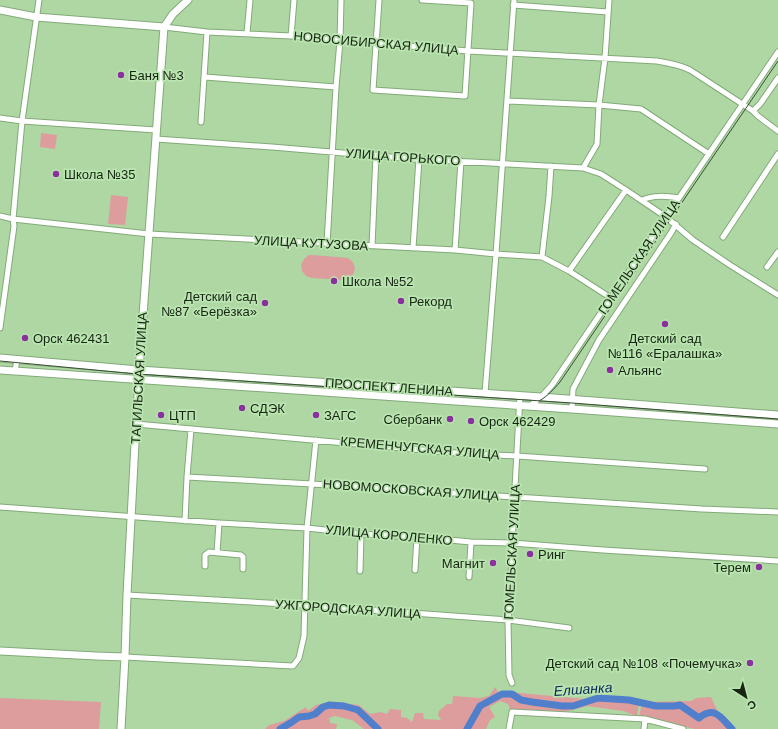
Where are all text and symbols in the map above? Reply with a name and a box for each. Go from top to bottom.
street label: НОВОСИБИРСКАЯ УЛИЦА [293,28,459,58]
place label: Баня №3 [129,68,184,83]
marker: Баня №3 [116,70,126,80]
street label: УЛИЦА ГОРЬКОГО [345,146,461,168]
place label: Школа №35 [64,167,136,182]
marker: Школа №35 [51,169,61,179]
street label: ГОМЕЛЬСКАЯ УЛИЦА [595,196,683,317]
street label: УЛИЦА КУТУЗОВА [254,233,369,253]
place label: Школа №52 [342,274,414,289]
marker: Школа №52 [329,276,339,286]
place label: Детский сад №87 «Берёзка» [161,289,257,319]
place label: Рекорд [409,294,452,309]
marker: Рекорд [396,296,406,306]
marker: Детский сад №87 «Берёзка» [260,298,270,308]
street label: ТАГИЛЬСКАЯ УЛИЦА [128,311,150,444]
marker: Детский сад №116 «Ералашка» [660,319,670,329]
place label: Орск 462431 [33,331,110,346]
place label: Детский сад №116 «Ералашка» [608,331,722,361]
marker: Орск 462431 [20,333,30,343]
place label: Альянс [618,363,662,378]
marker: Альянс [605,365,615,375]
street label: ПРОСПЕКТ ЛЕНИНА [324,375,454,399]
place label: СДЭК [250,401,285,416]
marker: СДЭК [237,403,247,413]
place label: ЦТП [169,408,196,423]
place label: ЗАГС [324,408,356,423]
marker: ЦТП [156,410,166,420]
marker: ЗАГС [311,410,321,420]
place label: Сбербанк [384,412,442,427]
marker: Сбербанк [445,414,455,424]
place label: Орск 462429 [479,414,556,429]
marker: Орск 462429 [466,416,476,426]
street label: КРЕМЕНЧУГСКАЯ УЛИЦА [340,434,501,462]
street label: НОВОМОСКОВСКАЯ УЛИЦА [322,476,500,504]
street label: ГОМЕЛЬСКАЯ УЛИЦА [501,484,523,620]
street label: УЛИЦА КОРОЛЕНКО [325,522,453,548]
place label: Ринг [538,547,566,562]
marker: Ринг [525,549,535,559]
place label: Магнит [442,556,485,571]
marker: Магнит [488,558,498,568]
place label: Терем [713,560,751,575]
marker: Терем [754,562,764,572]
street label: УЖГОРОДСКАЯ УЛИЦА [274,596,422,622]
place label: Детский сад №108 «Почемучка» [546,656,742,671]
marker: Детский сад №108 «Почемучка» [745,658,755,668]
north arrow [726,677,766,717]
water label: Елшанка [553,679,613,699]
text: С [745,698,759,712]

